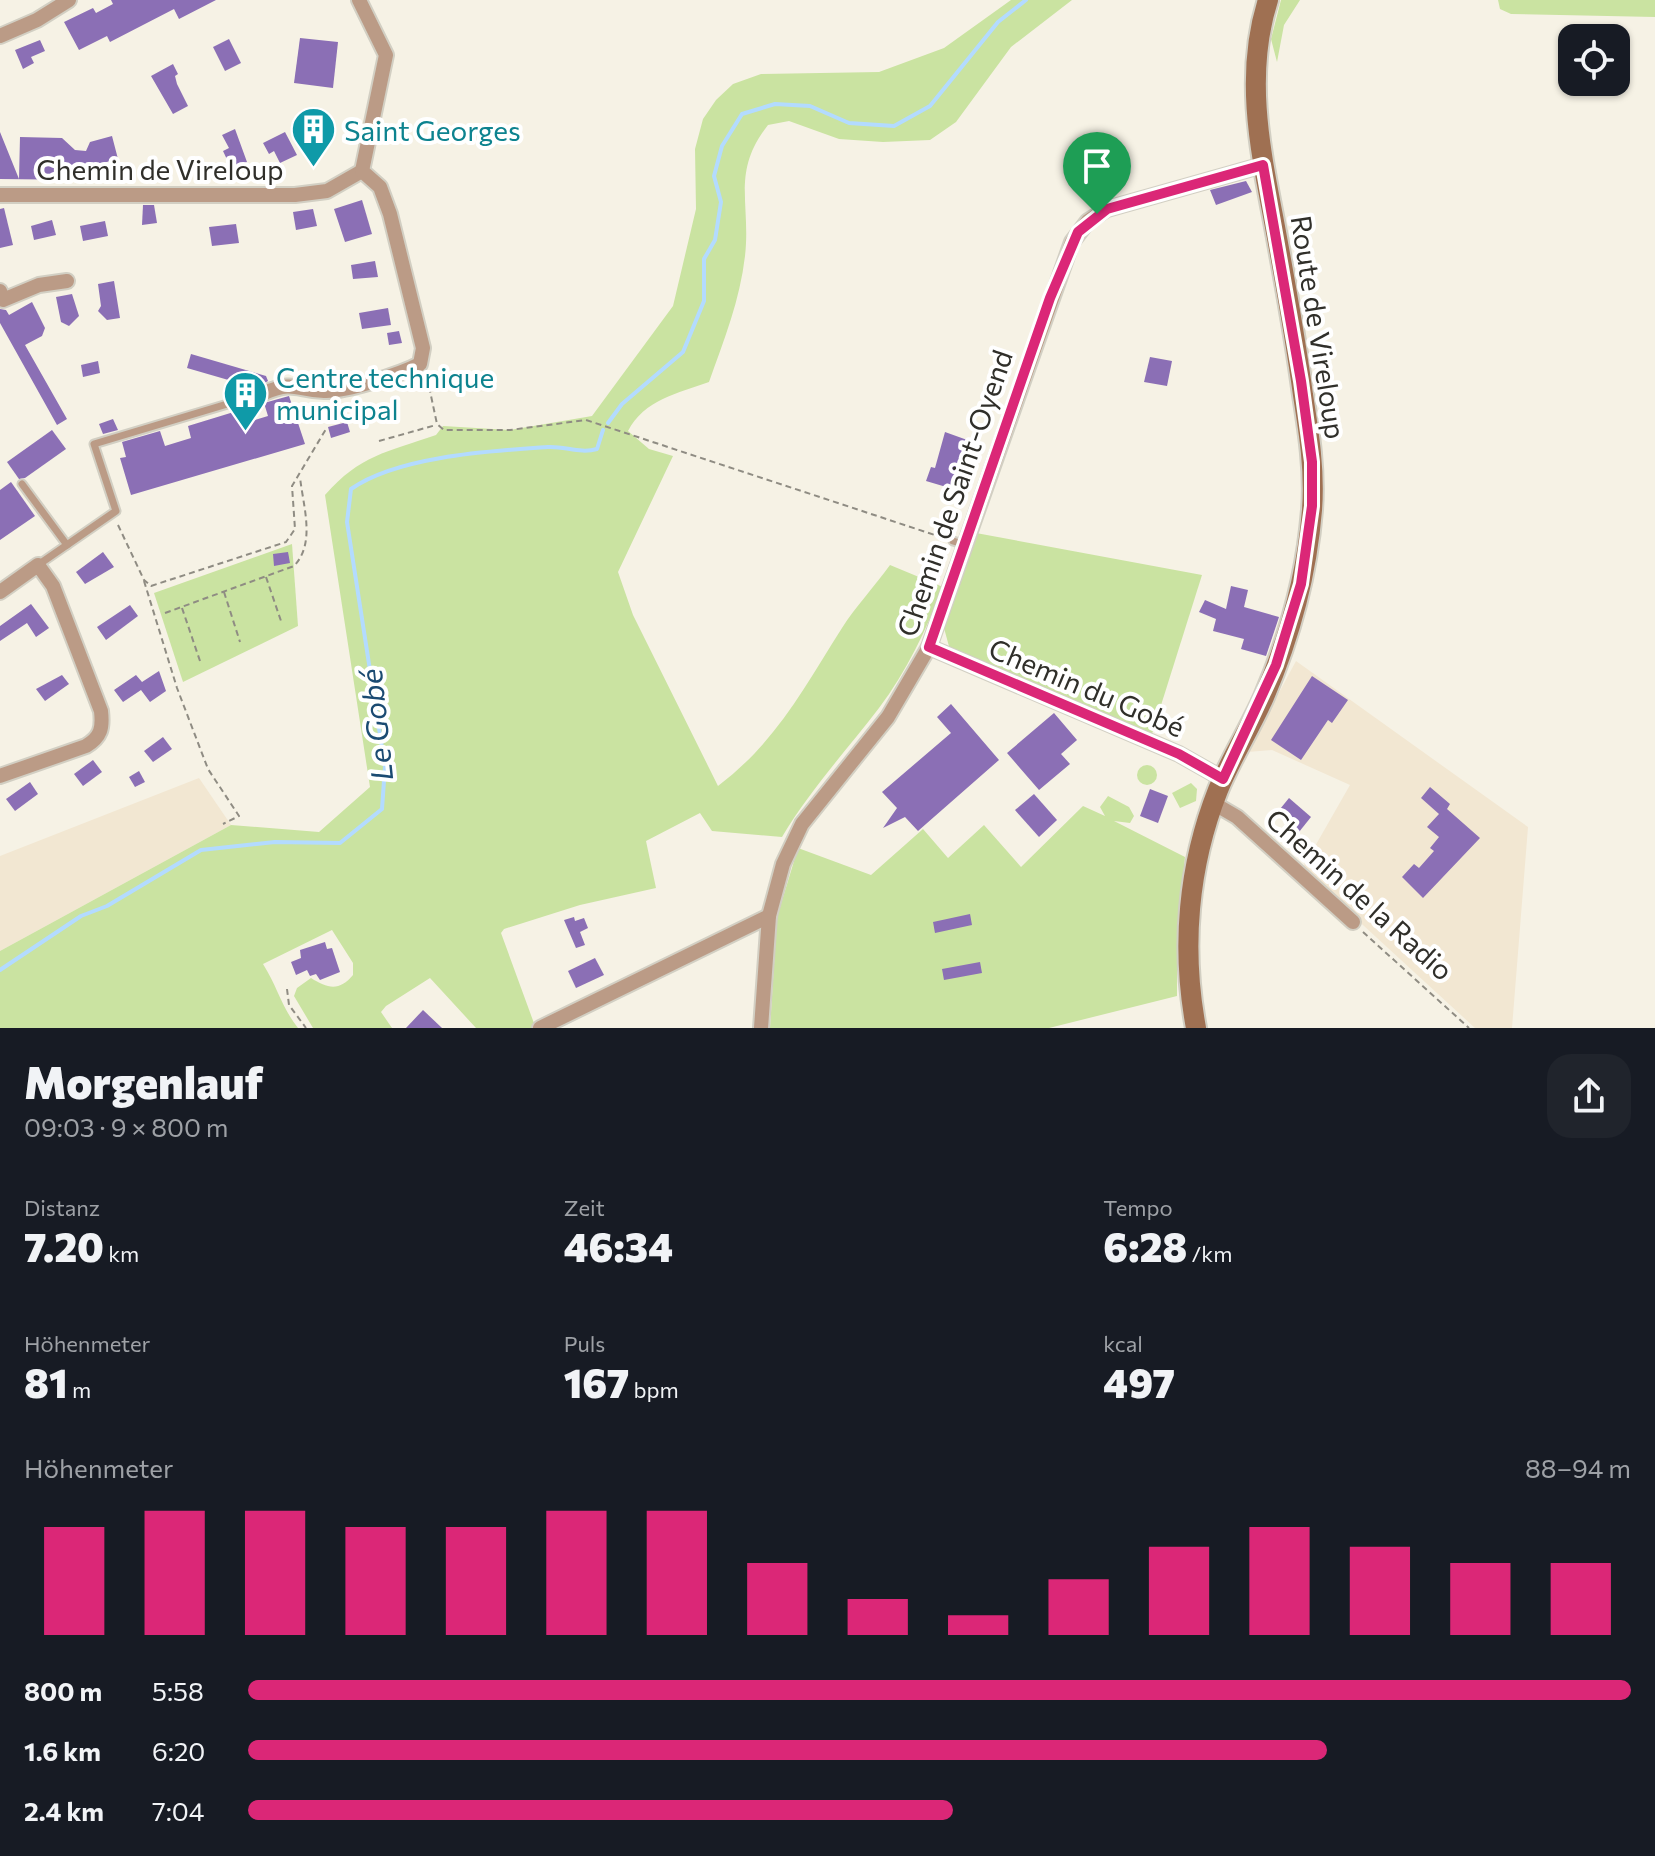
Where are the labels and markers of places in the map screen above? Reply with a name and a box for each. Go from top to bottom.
building icon: Saint Georges [289,106,337,169]
place label: Saint Georges [344,113,521,147]
pin [1063,132,1131,214]
place label: Centre technique municipal [276,360,494,426]
building icon: Centre technique municipal [221,369,269,432]

